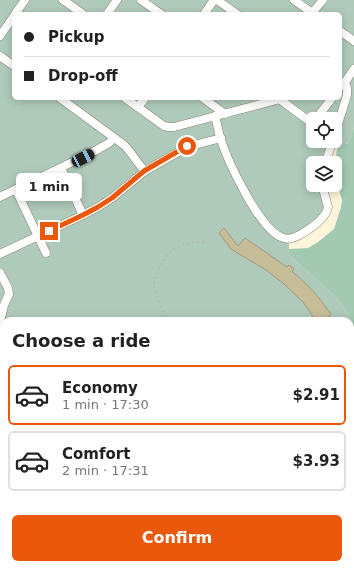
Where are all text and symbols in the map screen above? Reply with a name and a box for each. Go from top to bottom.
text: Pickup [48,28,104,46]
text: Drop-off [48,67,118,85]
map controls [306,112,342,192]
button: locate [306,112,342,148]
route start [178,137,196,155]
car [70,147,96,169]
button: layers [306,156,342,192]
callout: 1 min [16,173,82,201]
text: 1 min [29,179,69,194]
route end [40,222,58,240]
text: Choose a ride [12,330,151,351]
icon: car [14,377,50,413]
text: Economy [62,379,138,397]
text: $2.91 [293,386,340,404]
text: 1 min · 17:30 [62,397,149,412]
icon: car [14,443,50,479]
text: Comfort [62,445,130,463]
text: $3.93 [293,452,340,470]
text: 2 min · 17:31 [62,463,149,478]
button: Confirm [12,515,342,561]

